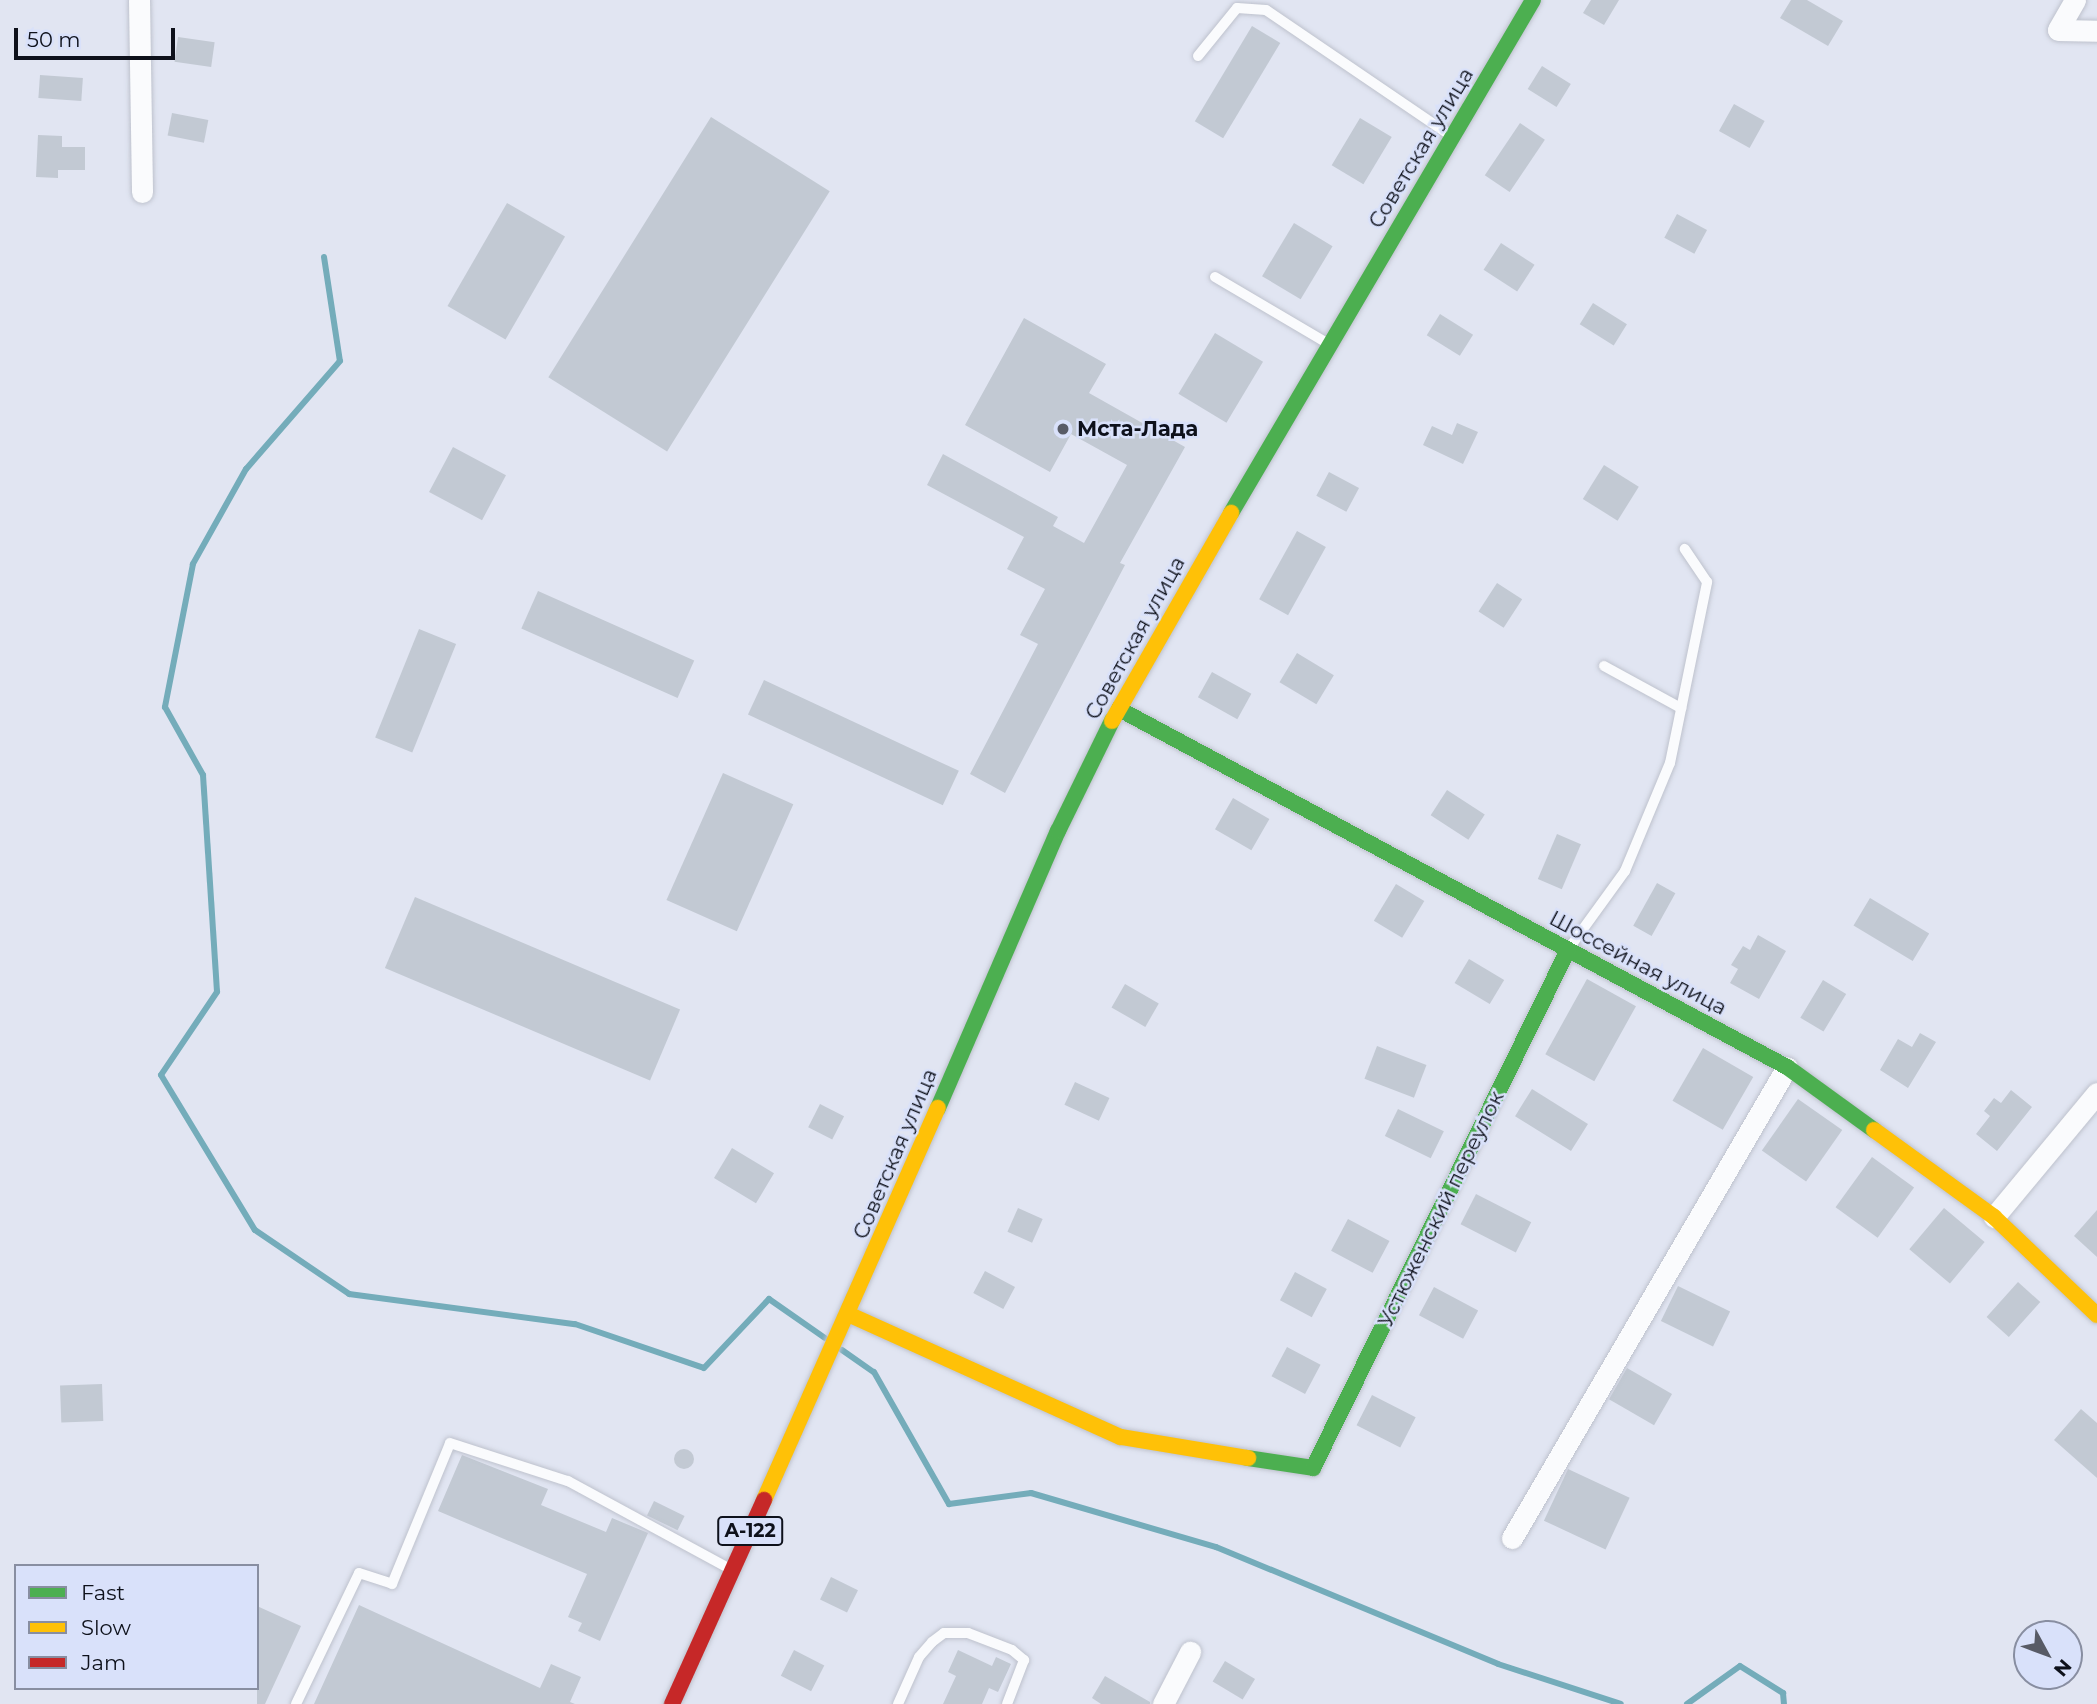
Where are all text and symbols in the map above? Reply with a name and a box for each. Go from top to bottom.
scale bar [18,14,178,58]
text: 50 m [27,27,81,52]
street label: Советская улица [1363,63,1479,233]
place label: Мста-Лада [1077,416,1198,442]
marker: Мста-Лада [1055,421,1071,437]
street label: Советская улица [1080,552,1190,724]
street label: Шоссейная улица [1545,906,1731,1020]
street label: Советская улица [848,1065,942,1243]
street label: Устюженский переулок [1373,1087,1509,1331]
road number: А-122 [717,1516,783,1546]
legend [14,1564,259,1690]
text: Fast [81,1580,125,1605]
text: Slow [81,1615,131,1640]
north arrow [2013,1620,2083,1690]
text: Jam [81,1650,126,1675]
text: N [2049,1654,2076,1681]

